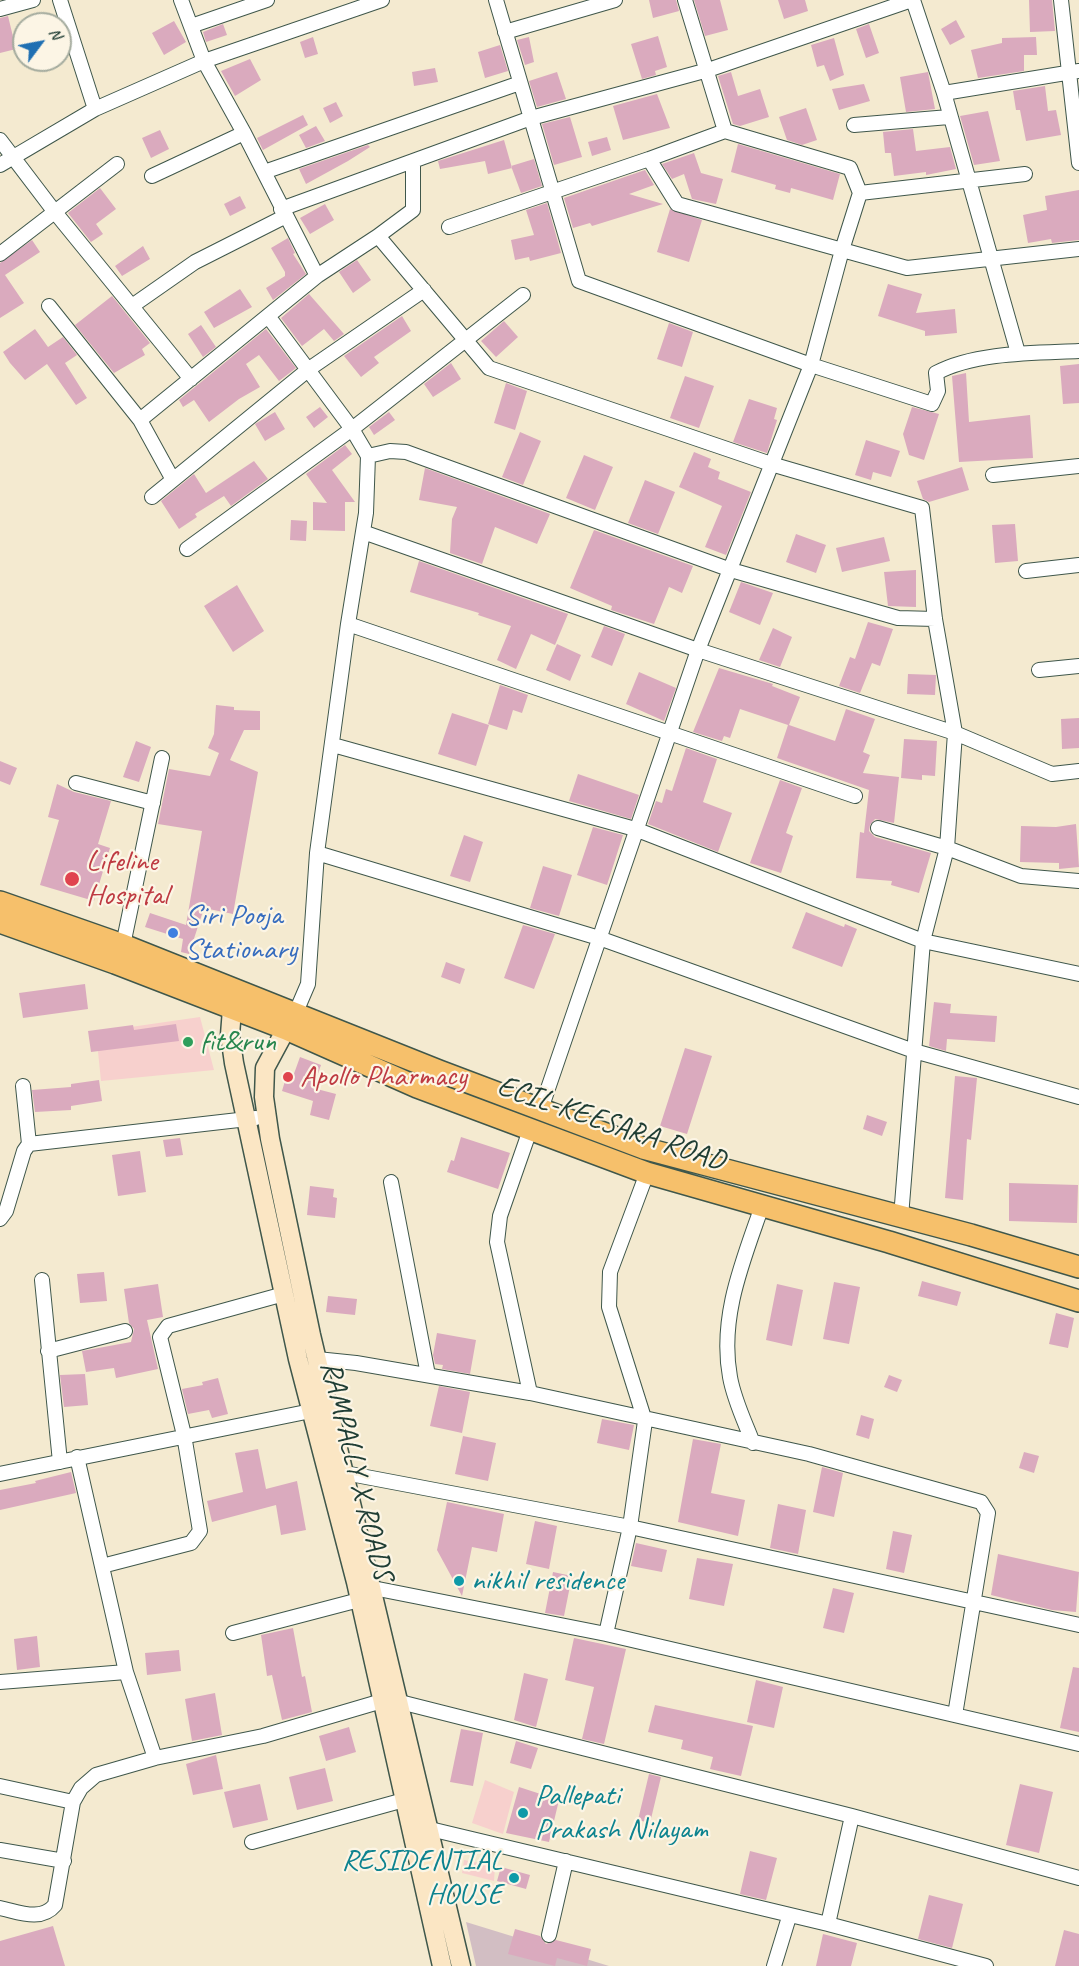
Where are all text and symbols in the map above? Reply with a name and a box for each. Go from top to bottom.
north arrow [12,12,72,72]
text: N [44,24,67,43]
place label: Lifeline Hospital [86,844,168,914]
marker: Lifeline Hospital [63,870,81,888]
place label: Siri Pooja Stationary [185,898,297,968]
marker: Siri Pooja Stationary [166,926,180,940]
place label: fit&run [200,1024,276,1060]
marker: fit&run [181,1035,195,1049]
place label: Apollo Pharmacy [300,1059,467,1095]
street label: ECIL-KEESARA ROAD [493,1068,729,1180]
marker: Apollo Pharmacy [281,1070,295,1084]
street label: RAMPALLY X ROADS [311,1358,401,1584]
place label: nikhil residence [471,1563,624,1599]
marker: nikhil residence [452,1574,466,1588]
place label: Pallepati Prakash Nilayam [535,1778,708,1848]
marker: Pallepati Prakash Nilayam [516,1806,530,1820]
place label: RESIDENTIAL HOUSE [341,1843,502,1914]
marker: RESIDENTIAL HOUSE [507,1871,521,1885]

